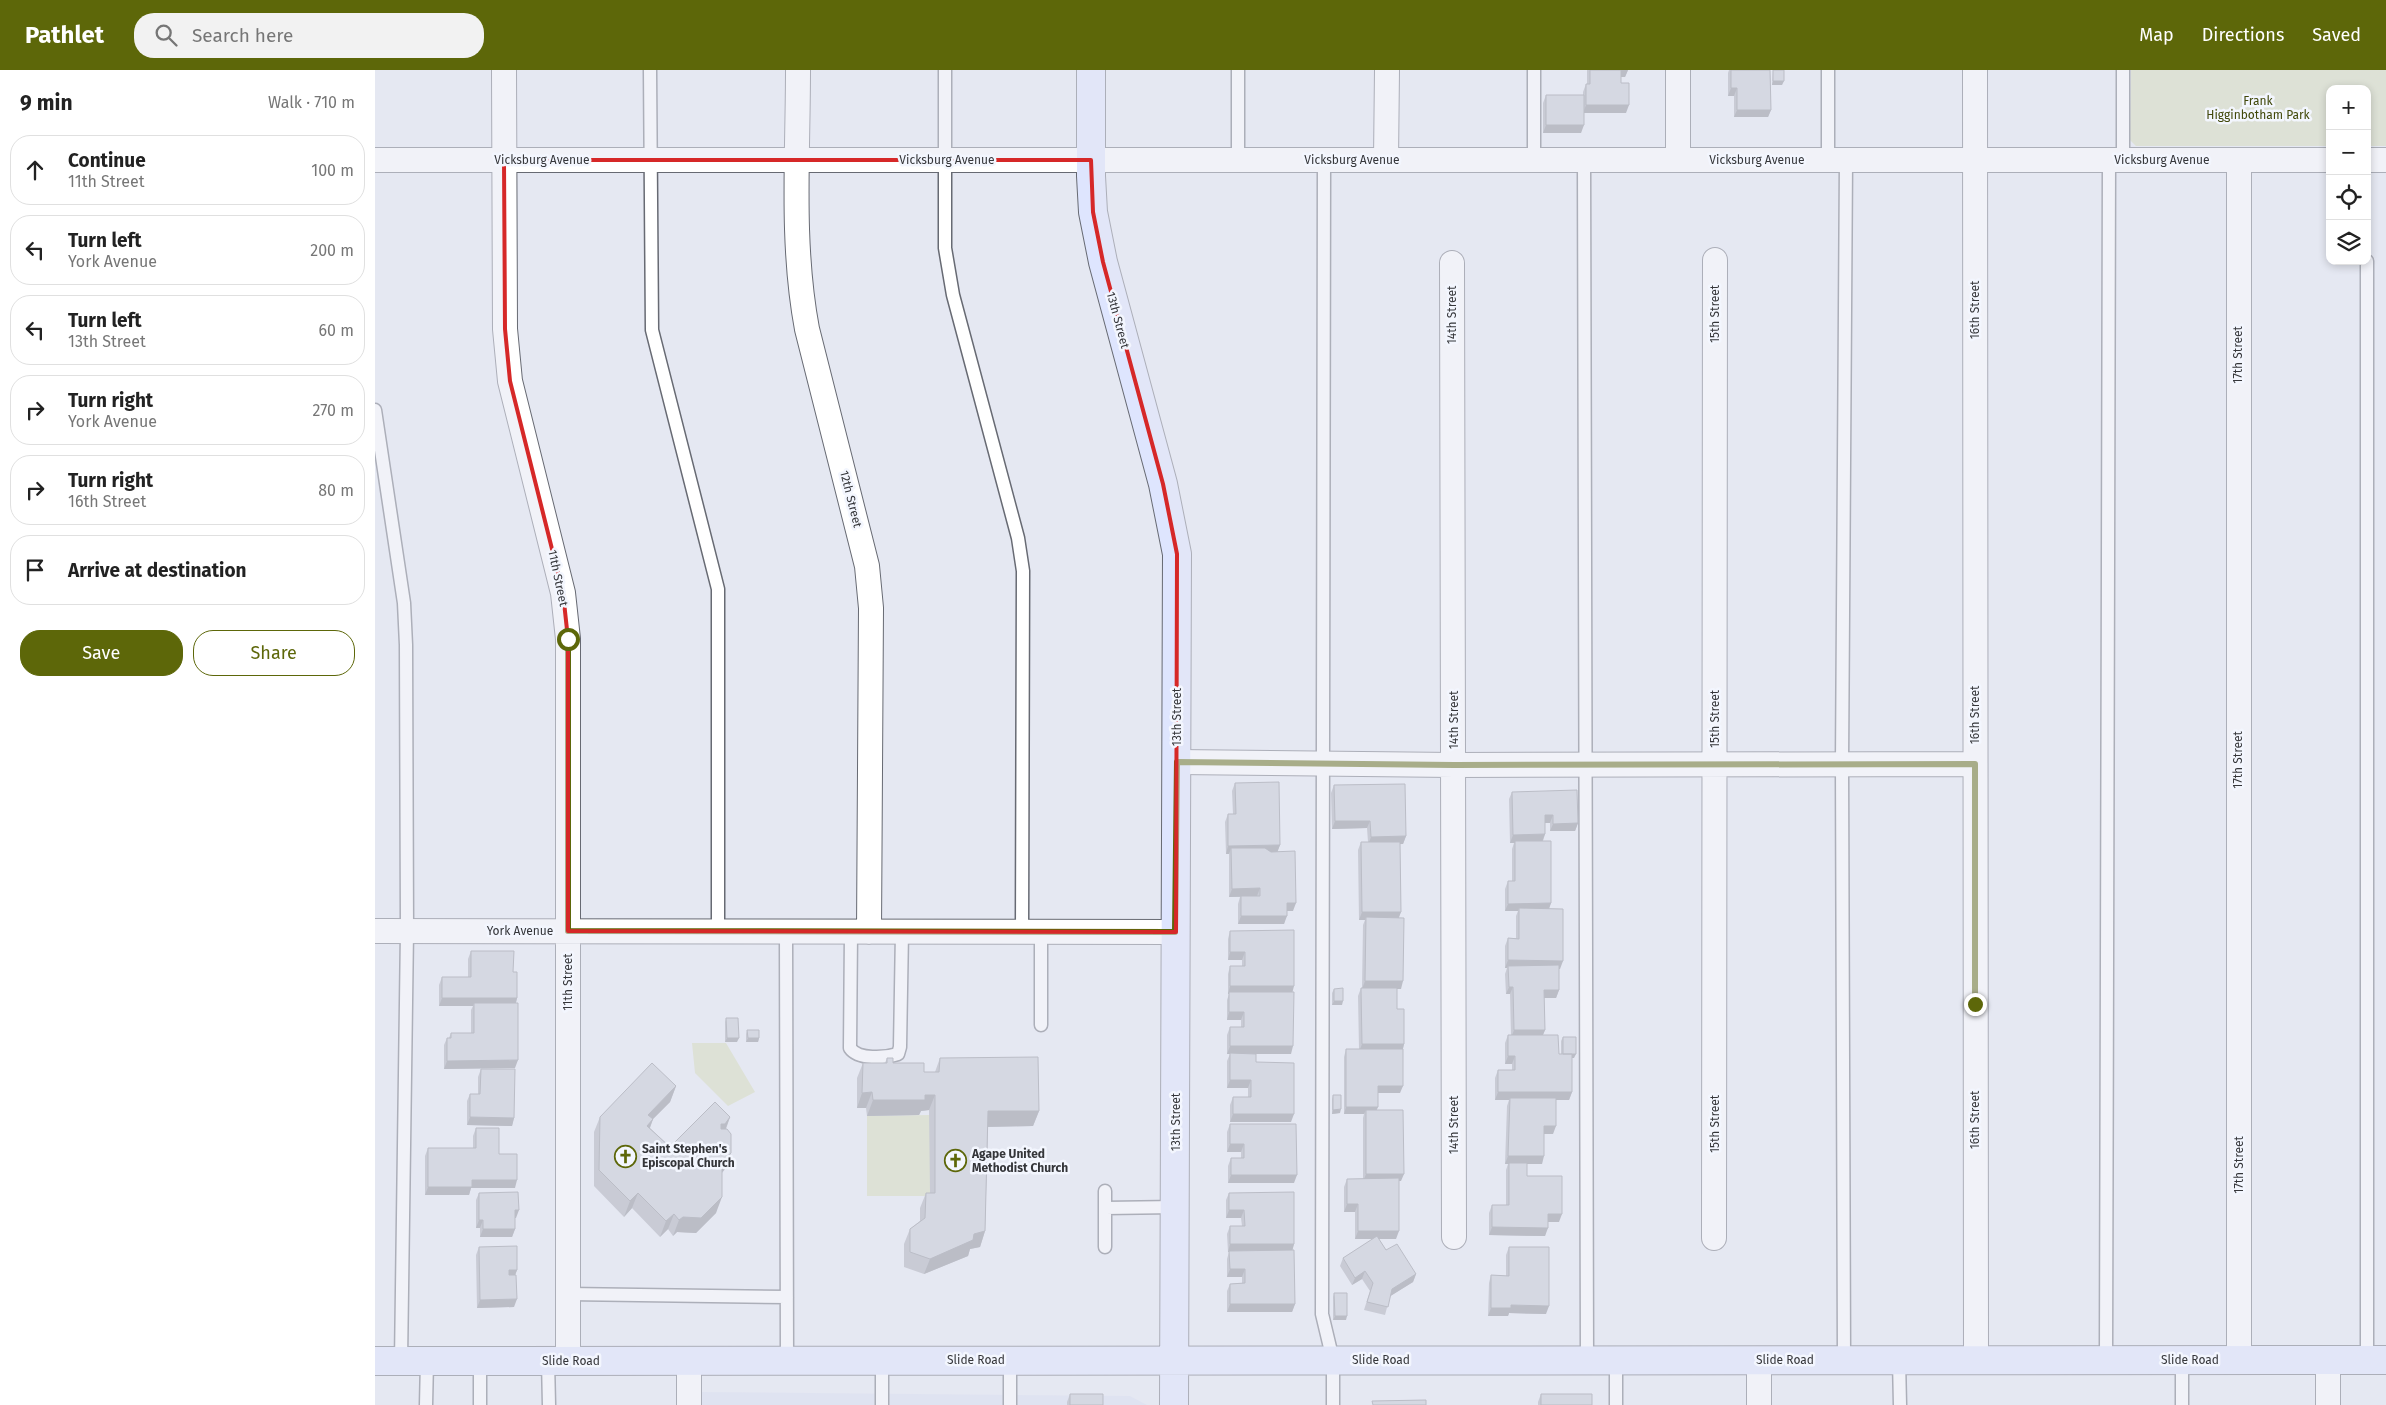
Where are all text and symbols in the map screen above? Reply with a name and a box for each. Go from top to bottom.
search box [134,13,484,58]
text: Pathlet [25,21,104,49]
icon: search [152,21,180,49]
text: Search here [192,24,293,47]
text: Map [2139,24,2174,46]
text: Directions [2202,24,2284,46]
text: Saved [2312,24,2361,46]
map controls [2326,85,2371,265]
button: + [2326,85,2371,130]
text: 9 min [20,90,73,116]
text: Walk · 710 m [268,93,355,112]
park label: Frank Higginbotham Park [2206,94,2311,122]
button: − [2326,130,2371,175]
text: Continue [68,149,146,172]
street label: Vicksburg Avenue [494,153,590,167]
street label: Vicksburg Avenue [899,153,995,167]
street label: Vicksburg Avenue [1304,153,1400,167]
street label: Vicksburg Avenue [1709,153,1805,167]
street label: Vicksburg Avenue [2114,153,2210,167]
icon: ahead [21,156,49,184]
text: 100 m [311,161,354,180]
text: 11th Street [68,172,144,191]
button: locate [2326,175,2371,220]
button: layers [2326,220,2371,265]
text: Turn left [68,229,142,252]
icon: left [21,236,49,264]
text: 200 m [310,241,354,260]
text: York Avenue [68,252,157,271]
street label: 16th Street [1968,280,1982,339]
street label: 15th Street [1708,284,1722,343]
street label: 14th Street [1445,285,1459,344]
street label: 13th Street [1104,290,1132,351]
text: Turn left [68,309,142,332]
icon: left [21,316,49,344]
text: 60 m [319,321,354,340]
street label: 17th Street [2231,326,2245,384]
text: 13th Street [68,332,146,351]
text: Turn right [68,389,153,412]
icon: right [21,396,49,424]
text: 270 m [312,401,354,420]
text: York Avenue [68,412,157,431]
text: Turn right [68,469,153,492]
street label: 12th Street [837,469,865,530]
icon: right [21,476,49,504]
text: 80 m [318,481,354,500]
text: 16th Street [68,492,146,511]
street label: 11th Street [545,549,571,608]
icon: arrive [21,556,49,584]
text: Arrive at destination [68,559,247,582]
route start [557,628,580,651]
button: Save [20,630,183,676]
button: Share [193,630,355,676]
street label: 16th Street [1968,685,1982,744]
street label: 13th Street [1170,687,1184,746]
street label: 15th Street [1708,689,1722,748]
street label: 14th Street [1447,690,1461,749]
street label: 17th Street [2231,731,2245,789]
street label: York Avenue [487,924,553,938]
street label: 11th Street [561,953,575,1011]
route end [1964,993,1987,1016]
street label: 16th Street [1968,1090,1982,1149]
street label: 13th Street [1169,1092,1183,1151]
street label: 15th Street [1708,1094,1722,1153]
street label: 14th Street [1447,1095,1461,1154]
street label: 17th Street [2232,1136,2246,1194]
place label: Saint Stephen's Episcopal Church [642,1142,735,1170]
church icon: Saint Stephen's Episcopal Church [614,1144,638,1168]
place label: Agape United Methodist Church [971,1147,1068,1175]
church icon: Agape United Methodist Church [944,1149,968,1173]
street label: Slide Road [947,1353,1005,1367]
street label: Slide Road [1352,1353,1410,1367]
street label: Slide Road [1756,1353,1814,1367]
street label: Slide Road [2161,1353,2219,1367]
street label: Slide Road [542,1354,600,1368]

